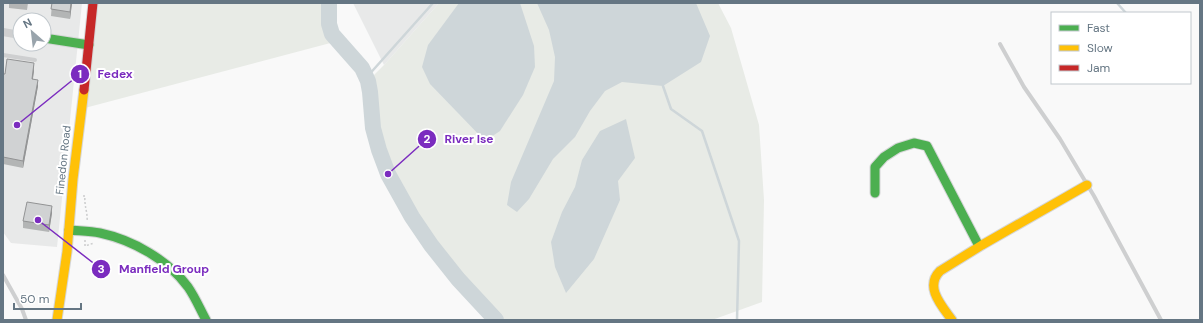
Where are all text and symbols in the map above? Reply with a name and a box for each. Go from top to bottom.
north arrow [12,12,52,52]
legend [1051,12,1191,84]
text: N [20,15,34,31]
text: Fast [1087,20,1110,36]
text: Slow [1087,40,1113,56]
text: Jam [1087,60,1110,76]
callout: Fedex [70,62,141,86]
text: 1 [78,66,82,82]
text: Fedex [97,66,133,82]
street label: Finedon Road [52,125,74,195]
callout: River Ise [417,127,502,151]
text: 2 [424,131,431,147]
text: River Ise [444,131,494,147]
callout: Manfield Group [91,257,217,281]
text: 3 [97,261,105,277]
text: Manfield Group [119,261,209,277]
scale bar [14,285,81,311]
text: 50 m [20,291,49,307]

